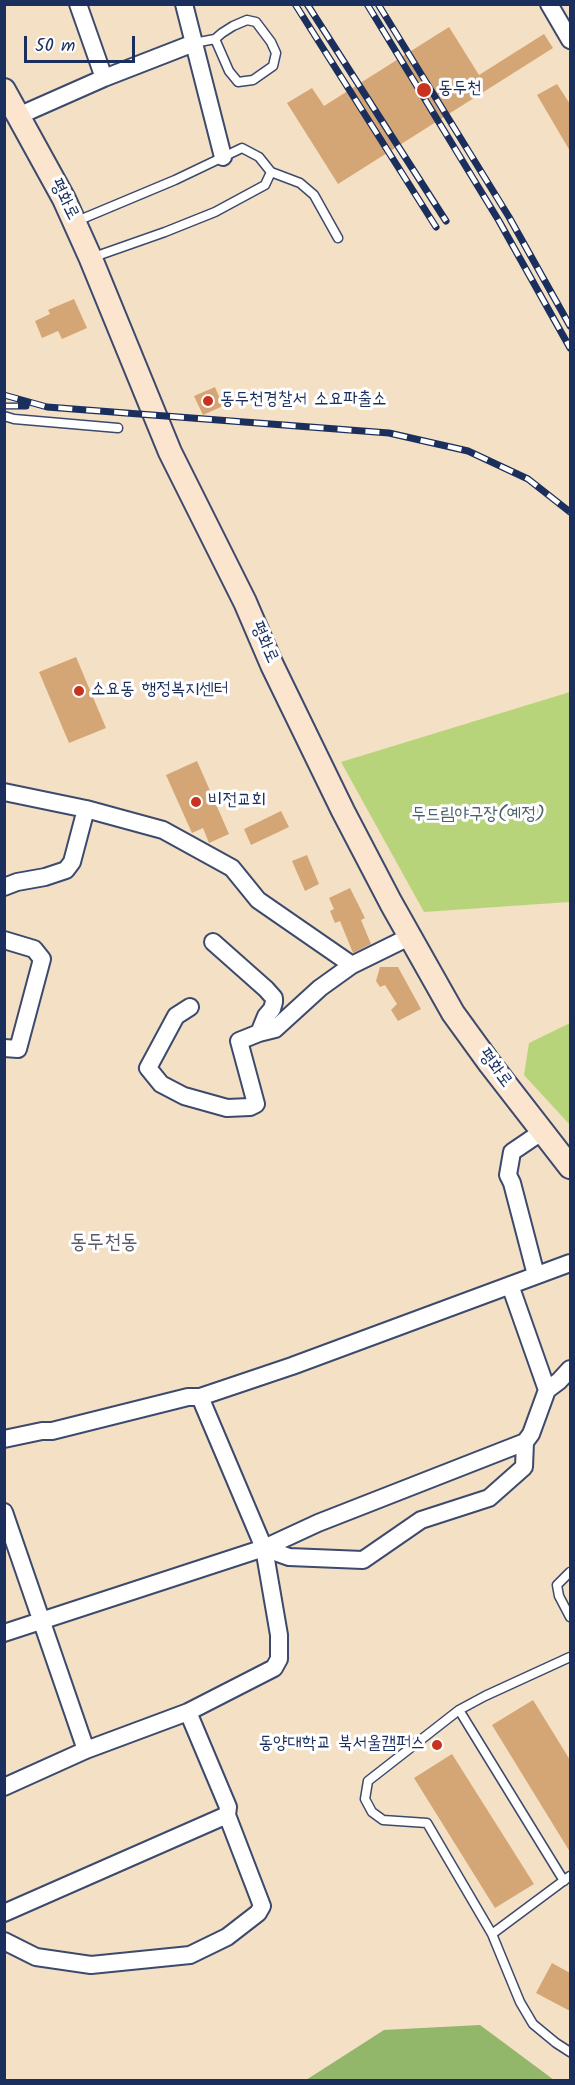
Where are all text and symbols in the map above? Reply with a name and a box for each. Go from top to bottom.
scale bar [27,24,138,62]
text: 50 m [35,32,75,61]
place label: 동두천 [438,79,481,101]
marker: 동두천 [415,81,433,99]
street label: 평화로 [44,176,82,224]
place label: 동두천경찰서 소요파출소 [220,390,387,412]
marker: 동두천경찰서 소요파출소 [201,394,215,408]
street label: 평화로 [244,619,282,667]
place label: 소요동 행정복지센터 [91,680,229,702]
marker: 소요동 행정복지센터 [72,684,86,698]
place label: 비전교회 [208,791,266,813]
marker: 비전교회 [189,795,203,809]
park label: 두드림야구장(예정) [411,805,545,827]
street label: 평화로 [472,1045,516,1093]
district label: 동두천동 [70,1231,138,1257]
place label: 동양대학교 북서울캠퍼스 [258,1734,425,1756]
marker: 동양대학교 북서울캠퍼스 [430,1738,444,1752]

